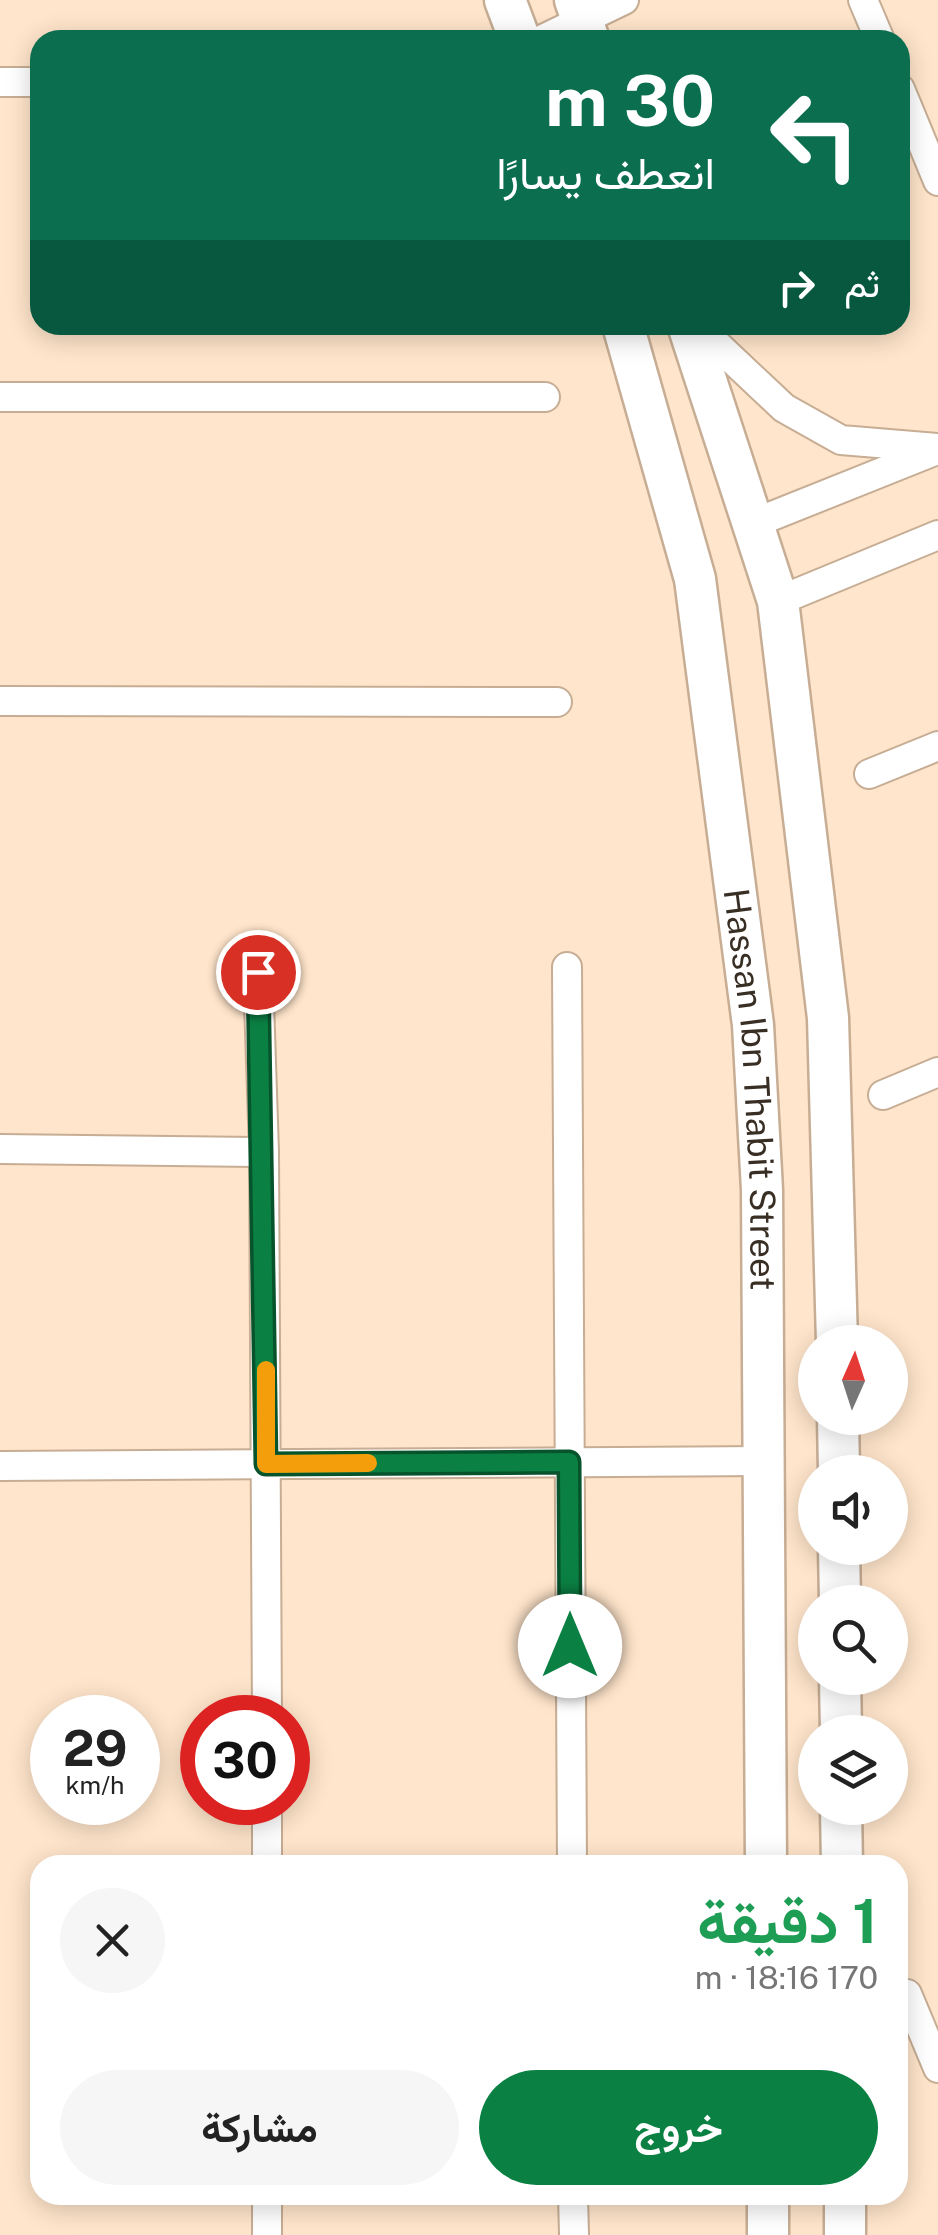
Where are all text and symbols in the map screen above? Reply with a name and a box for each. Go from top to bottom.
text: 30 m [545,59,715,142]
icon: left [750,70,880,200]
text: انعطف يسارًا [496,146,715,199]
icon: right [769,260,824,315]
text: ثم [844,261,880,306]
street label: Hassan Ibn Thabit Street [715,886,784,1291]
pin [216,930,301,1015]
icon: arrive [231,945,286,1000]
north arrow [798,1325,908,1435]
map controls [798,1325,908,1825]
button: sound [798,1455,908,1565]
button: search [798,1585,908,1695]
position arrow [518,1594,622,1698]
speed limit sign: 30 [180,1695,310,1825]
button: layers [798,1715,908,1825]
text: 29 [63,1718,127,1777]
text: km/h [66,1770,124,1800]
text: 1 دقيقة [697,1886,878,1957]
button: close [60,1888,165,1993]
text: 170 m · 18:16 [695,1959,878,1996]
button: مشاركة [60,2070,459,2185]
button: خروج [479,2070,878,2185]

